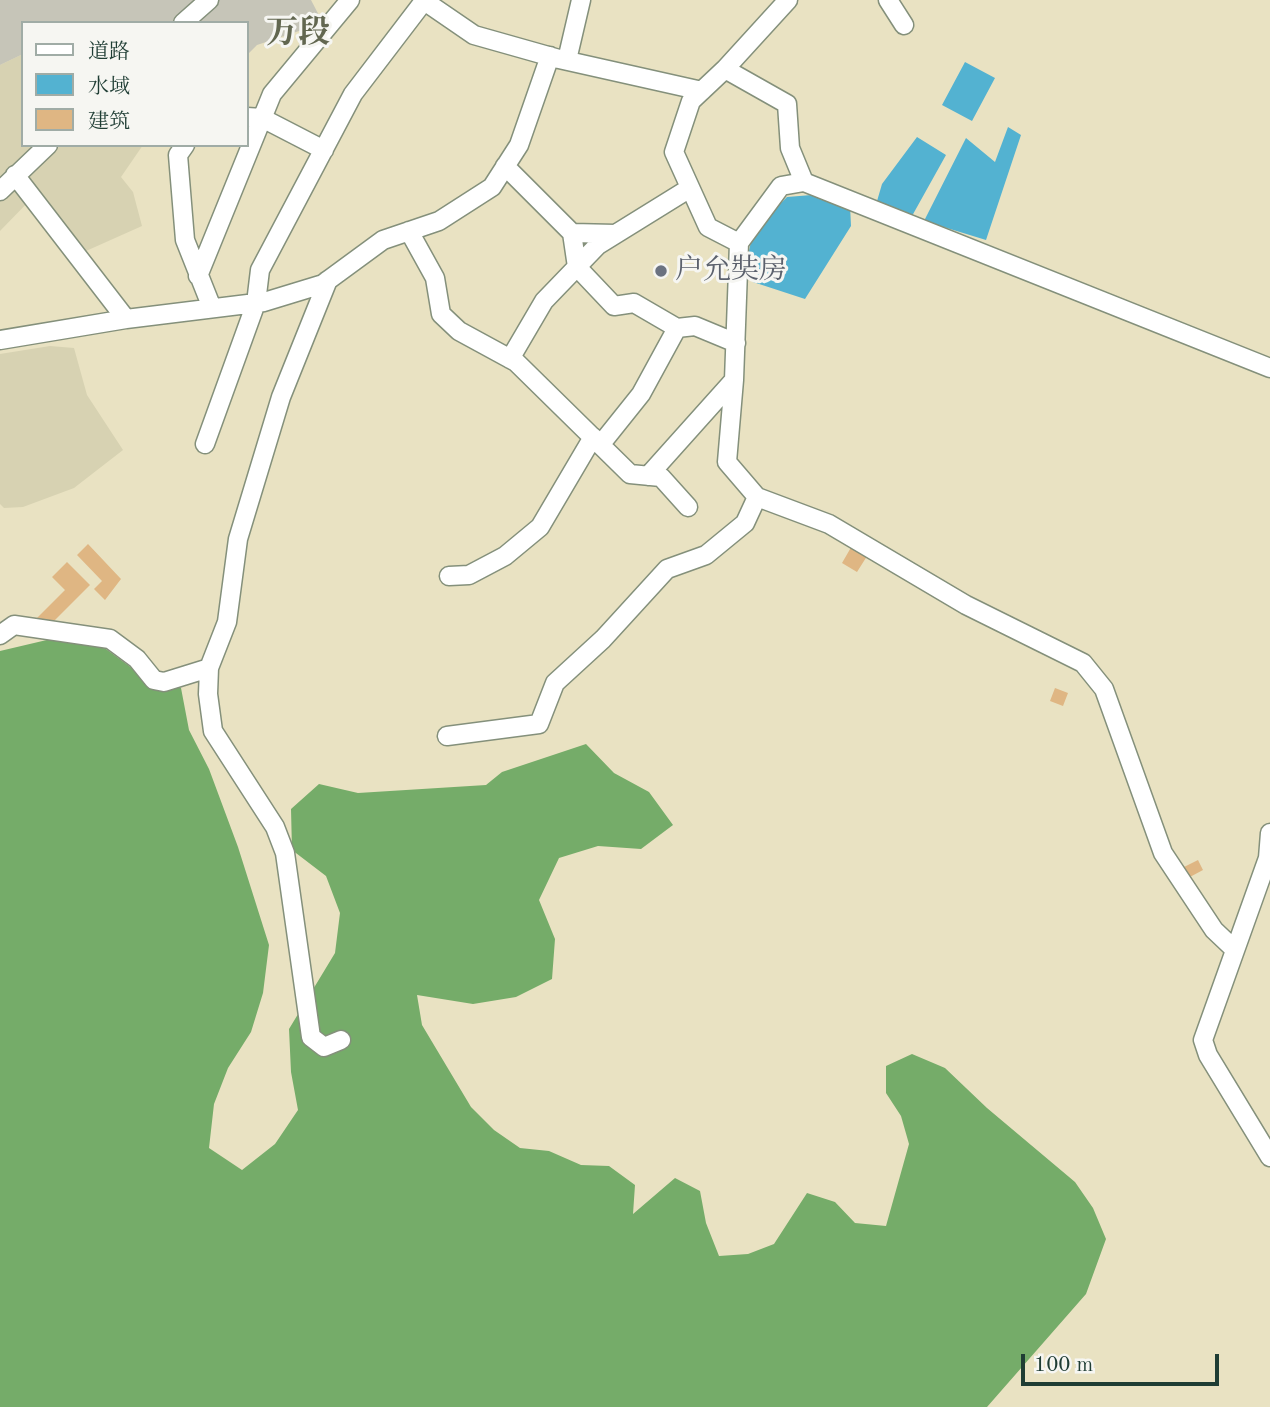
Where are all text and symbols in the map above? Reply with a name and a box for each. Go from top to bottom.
district label: 万段 [266,15,330,53]
legend [21,21,248,147]
text: 道路 [88,42,130,63]
text: 水域 [88,77,130,98]
text: 建筑 [88,112,130,133]
place label: 户允奘房 [675,254,787,288]
marker: 户允奘房 [653,263,669,279]
scale bar [1025,1340,1223,1384]
text: 100 m [1034,1355,1093,1376]

